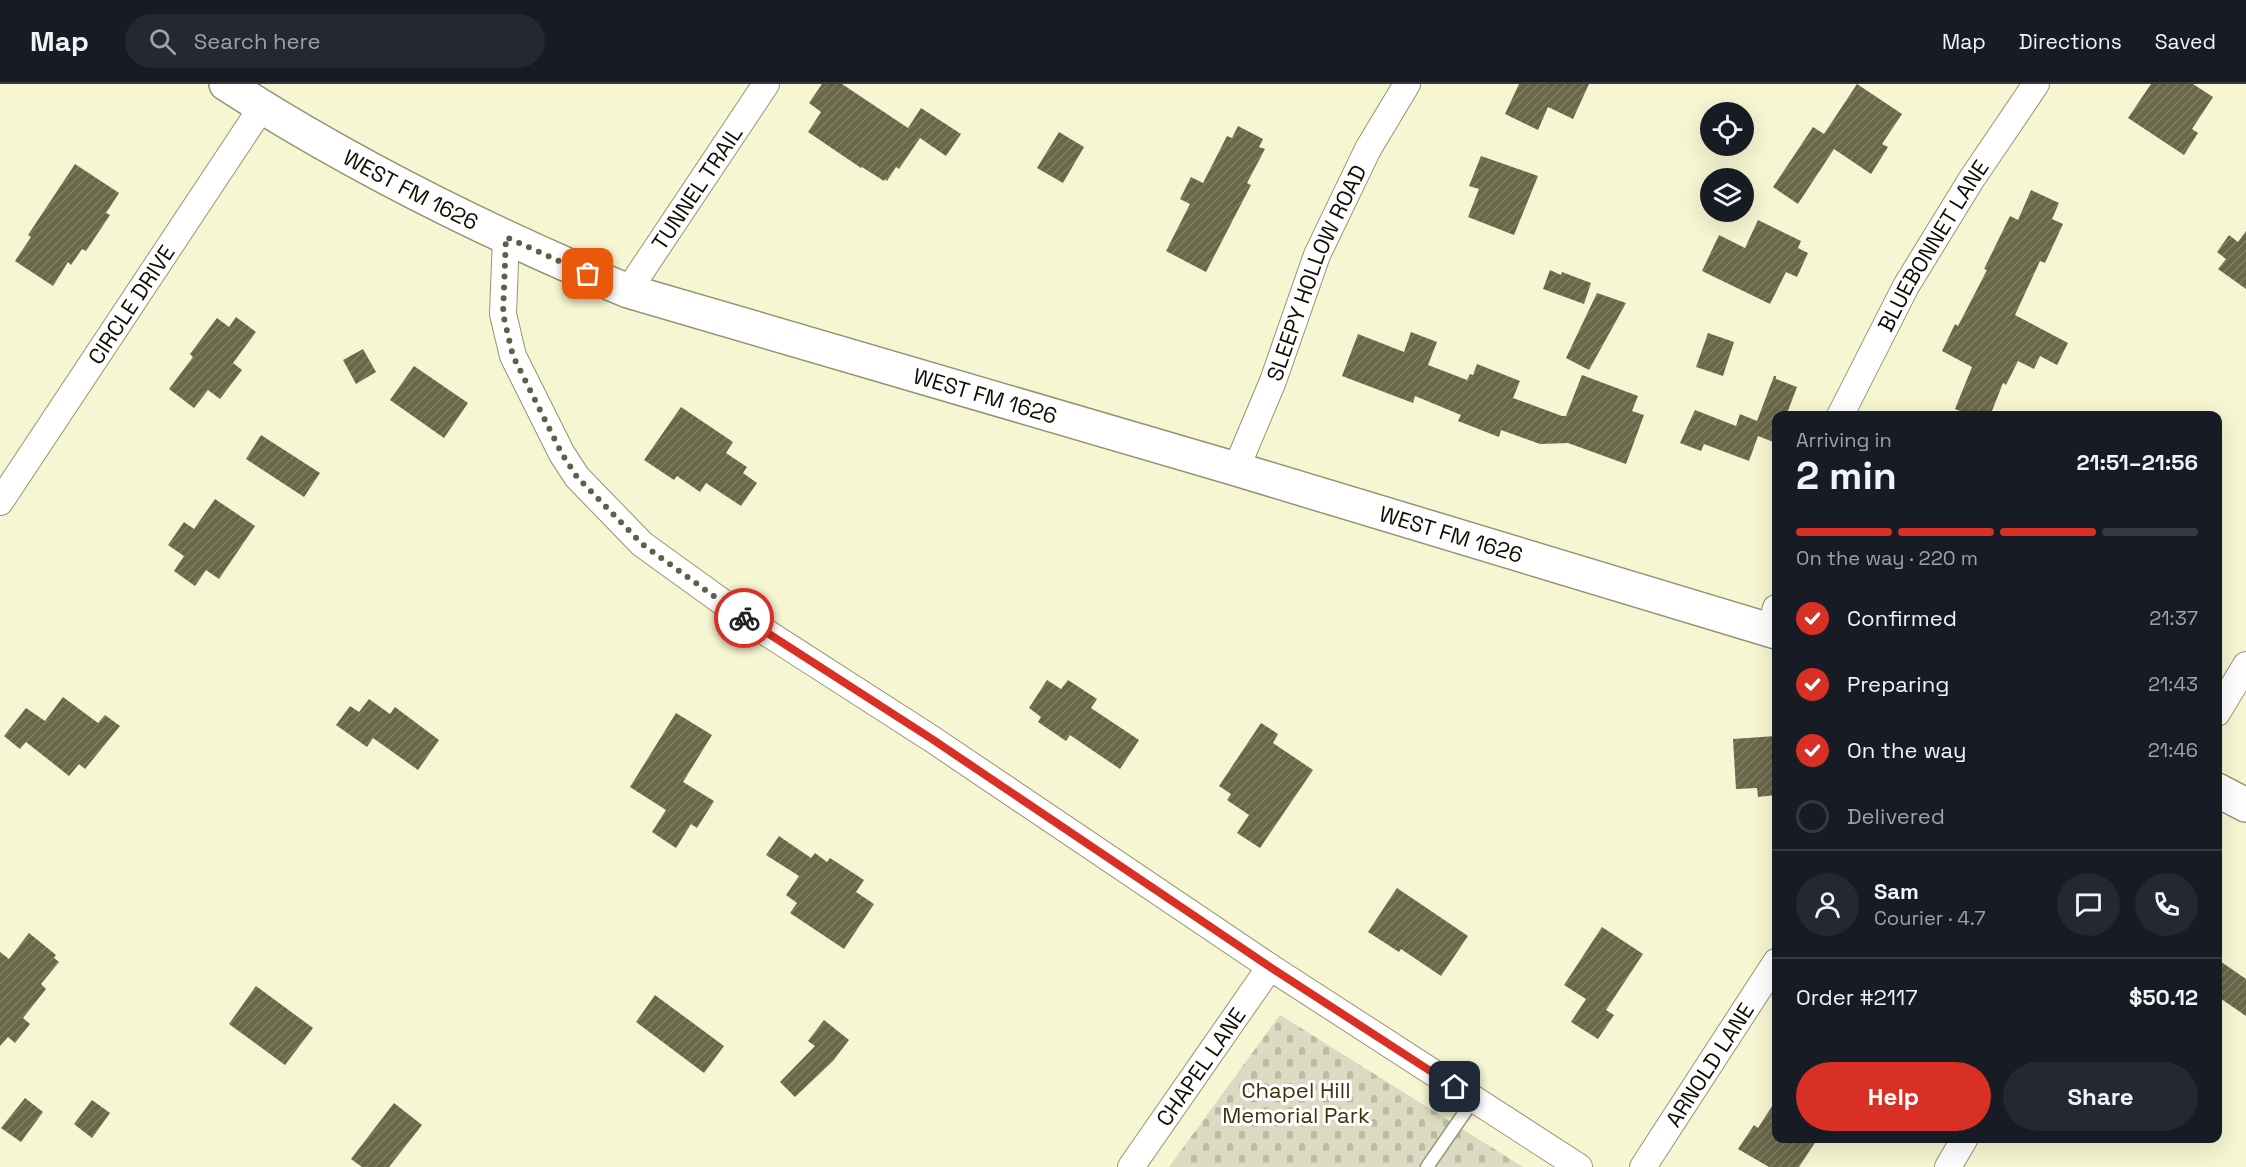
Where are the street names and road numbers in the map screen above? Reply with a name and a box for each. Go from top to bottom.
street label: TUNNEL TRAIL [645,120,748,255]
street label: WEST FM 1626 [338,143,483,236]
street label: BLUEBONNET LANE [1871,154,1995,336]
street label: SLEEPY HOLLOW ROAD [1260,160,1372,385]
street label: CIRCLE DRIVE [81,239,181,370]
street label: WEST FM 1626 [910,361,1060,430]
street label: WEST FM 1626 [1376,499,1526,569]
street label: ARNOLD LANE [1659,997,1760,1132]
street label: CHAPEL LANE [1150,1002,1252,1131]

